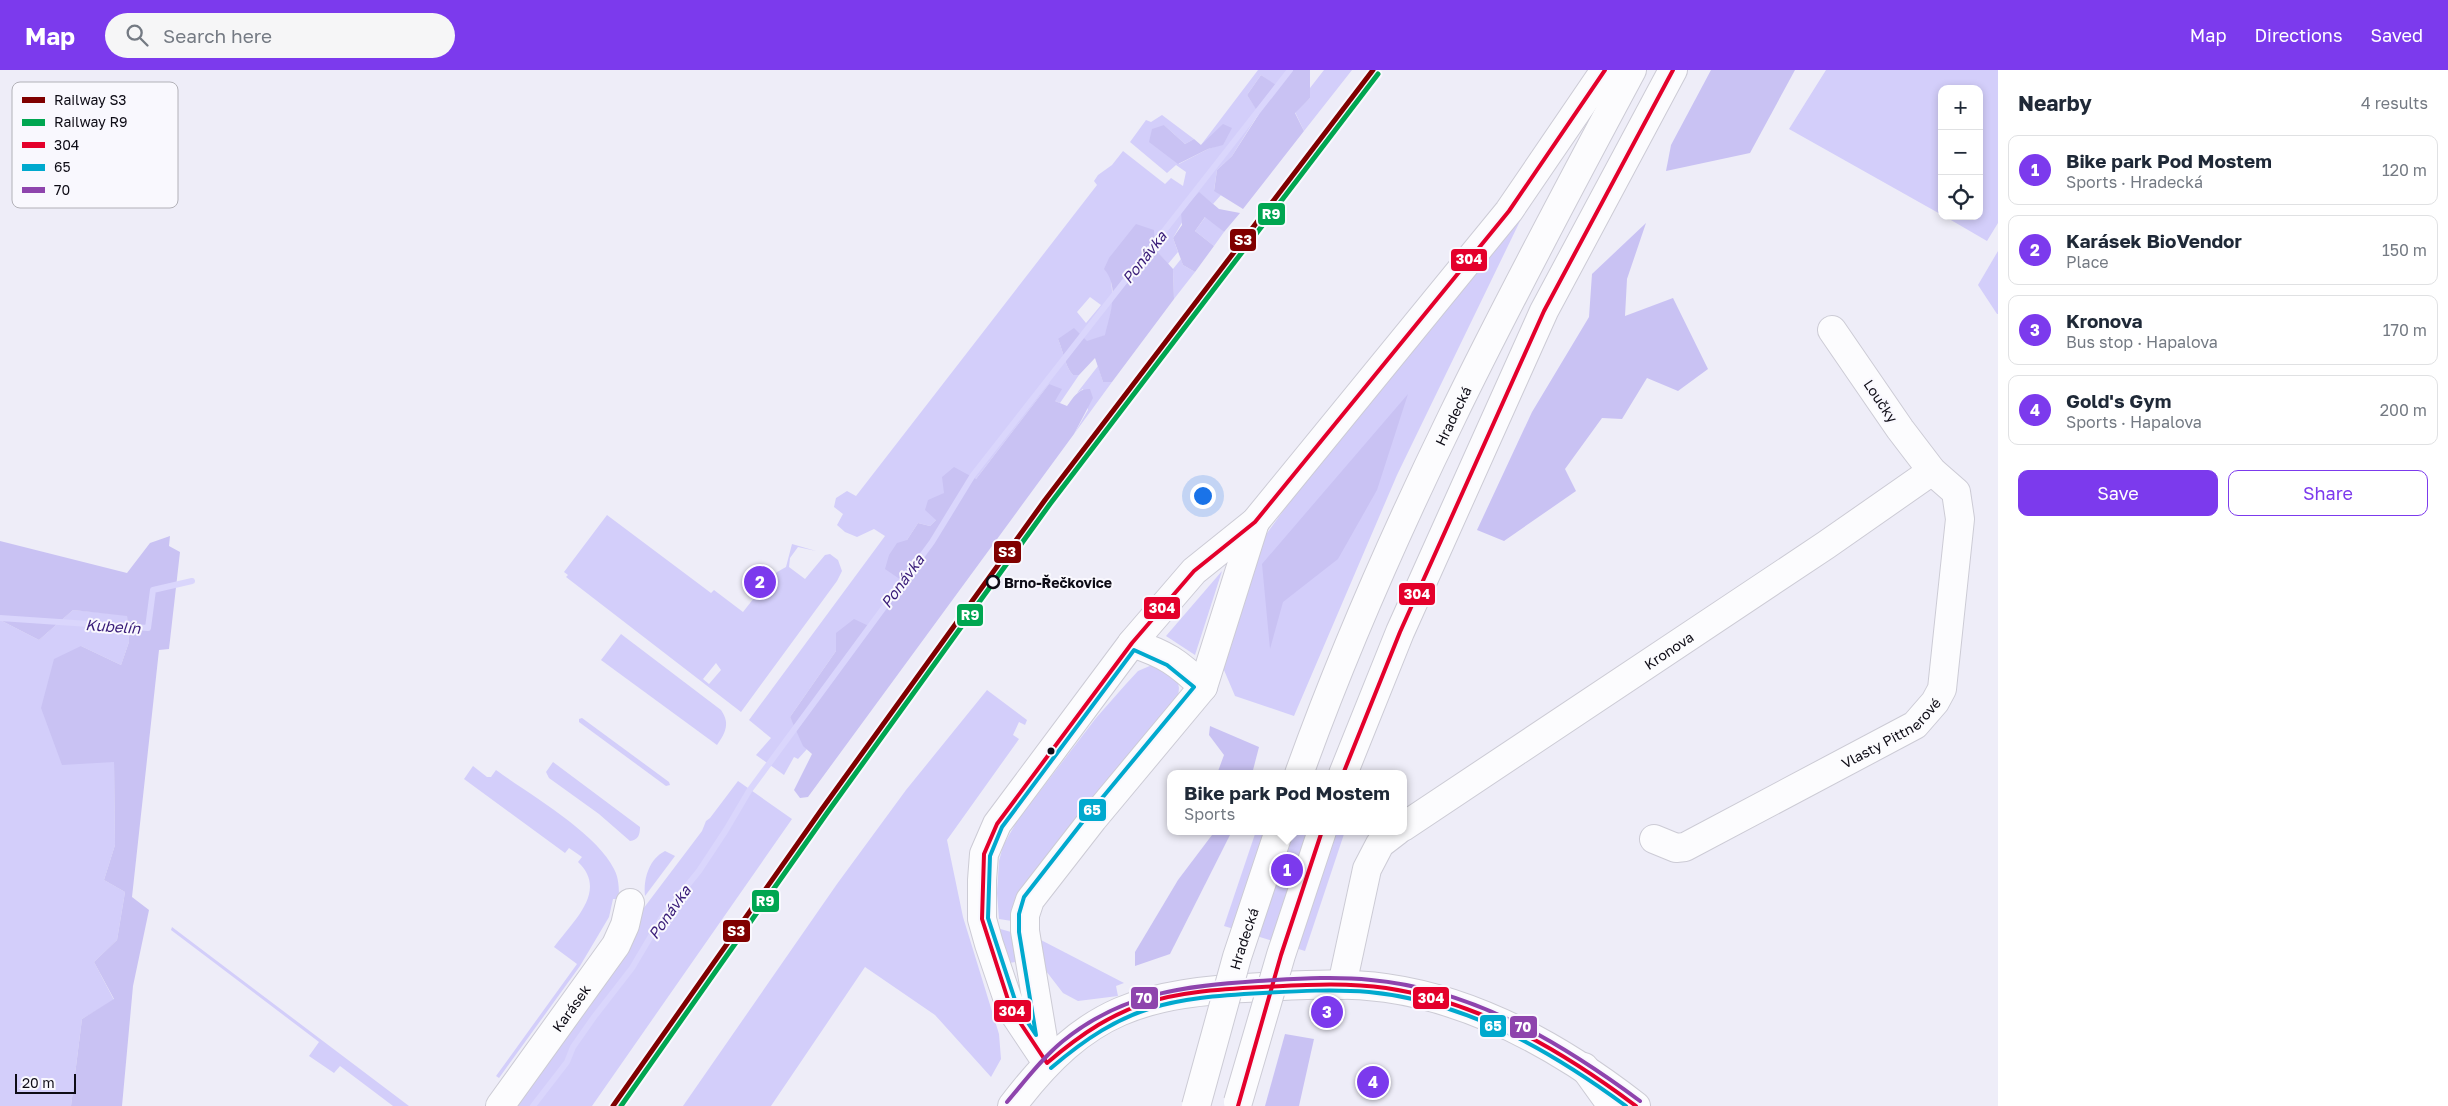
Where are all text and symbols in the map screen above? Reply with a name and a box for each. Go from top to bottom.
search box [105,13,455,58]
text: Map [25,21,75,50]
icon: search [123,21,151,49]
text: Search here [163,24,272,47]
text: Map [2190,24,2226,46]
text: Directions [2254,24,2342,46]
text: Saved [2370,24,2423,46]
legend [12,82,178,208]
map controls [1938,85,1983,220]
button: + [1938,85,1983,130]
text: Nearby [2018,90,2092,116]
text: Railway S3 [54,91,127,108]
text: 4 results [2361,93,2428,113]
text: Railway R9 [54,113,127,130]
button: − [1938,130,1983,175]
text: 304 [54,136,79,153]
text: Bike park Pod Mostem [2066,149,2272,172]
text: 65 [54,158,71,175]
text: 1 [2031,160,2039,180]
text: 120 m [2382,160,2427,180]
text: Sports · Hradecká [2066,172,2203,192]
button: locate [1938,175,1983,220]
text: 70 [54,181,70,198]
line badge: R9 [1257,202,1286,226]
text: R9 [1262,205,1280,222]
water label: Ponávka [1118,227,1170,287]
line badge: S3 [1229,228,1257,252]
text: Karásek BioVendor [2066,229,2242,252]
text: S3 [1234,231,1252,248]
text: 2 [2030,240,2040,260]
text: 150 m [2382,240,2427,260]
line badge: 304 [1450,248,1488,272]
text: 304 [1456,250,1482,267]
text: Place [2066,252,2109,272]
text: Kronova [2066,309,2143,332]
text: 3 [2030,320,2040,340]
text: 170 m [2383,320,2427,340]
text: Bus stop · Hapalova [2066,332,2218,352]
street label: Loučky [1860,376,1902,426]
street label: Hradecká [1431,383,1474,448]
text: Gold's Gym [2066,389,2171,412]
text: 4 [2030,400,2040,420]
text: 200 m [2380,400,2427,420]
text: Sports · Hapalova [2066,412,2202,432]
button: Save [2018,470,2218,516]
button: Share [2228,470,2428,516]
your location [1190,483,1216,509]
line badge: S3 [993,540,1022,564]
text: S3 [998,543,1016,560]
water label: Ponávka [877,551,928,611]
pin: 2 [744,563,776,601]
place label: Brno-Řečkovice [1004,574,1112,591]
marker: Brno-Řečkovice [986,575,1000,589]
line badge: 304 [1398,582,1436,606]
text: 304 [1404,585,1430,602]
line badge: 304 [1143,596,1181,620]
text: 304 [1149,599,1175,616]
line badge: R9 [956,603,984,627]
text: R9 [961,606,979,623]
water label: Kubelín [85,615,142,637]
street label: Kronova [1641,628,1696,673]
street label: Vlasty Pittnerové [1838,694,1944,771]
unlabelled marker [1046,746,1056,756]
popup [1167,770,1407,835]
text: Bike park Pod Mostem [1184,781,1390,804]
line badge: 65 [1078,798,1107,822]
text: 65 [1083,801,1101,818]
text: Sports [1184,804,1235,824]
pin: 1 [1271,851,1303,889]
water label: Ponávka [644,881,694,942]
line badge: R9 [751,889,780,913]
text: R9 [756,892,774,909]
street label: Hradecká [1225,905,1261,971]
line badge: S3 [722,919,751,943]
text: S3 [727,922,745,939]
street label: Karásek [548,981,594,1035]
line badge: 70 [1130,986,1159,1010]
line badge: 304 [1412,986,1450,1010]
text: 70 [1136,989,1152,1006]
text: 304 [1418,989,1444,1006]
pin: 3 [1311,993,1343,1031]
line badge: 304 [993,999,1032,1023]
text: 304 [999,1002,1025,1019]
line badge: 65 [1479,1014,1507,1038]
line badge: 70 [1509,1015,1538,1039]
text: 65 [1484,1017,1502,1034]
text: 70 [1515,1018,1531,1035]
pin: 4 [1357,1063,1389,1101]
scale bar [15,1071,76,1094]
text: 20 m [22,1074,55,1091]

